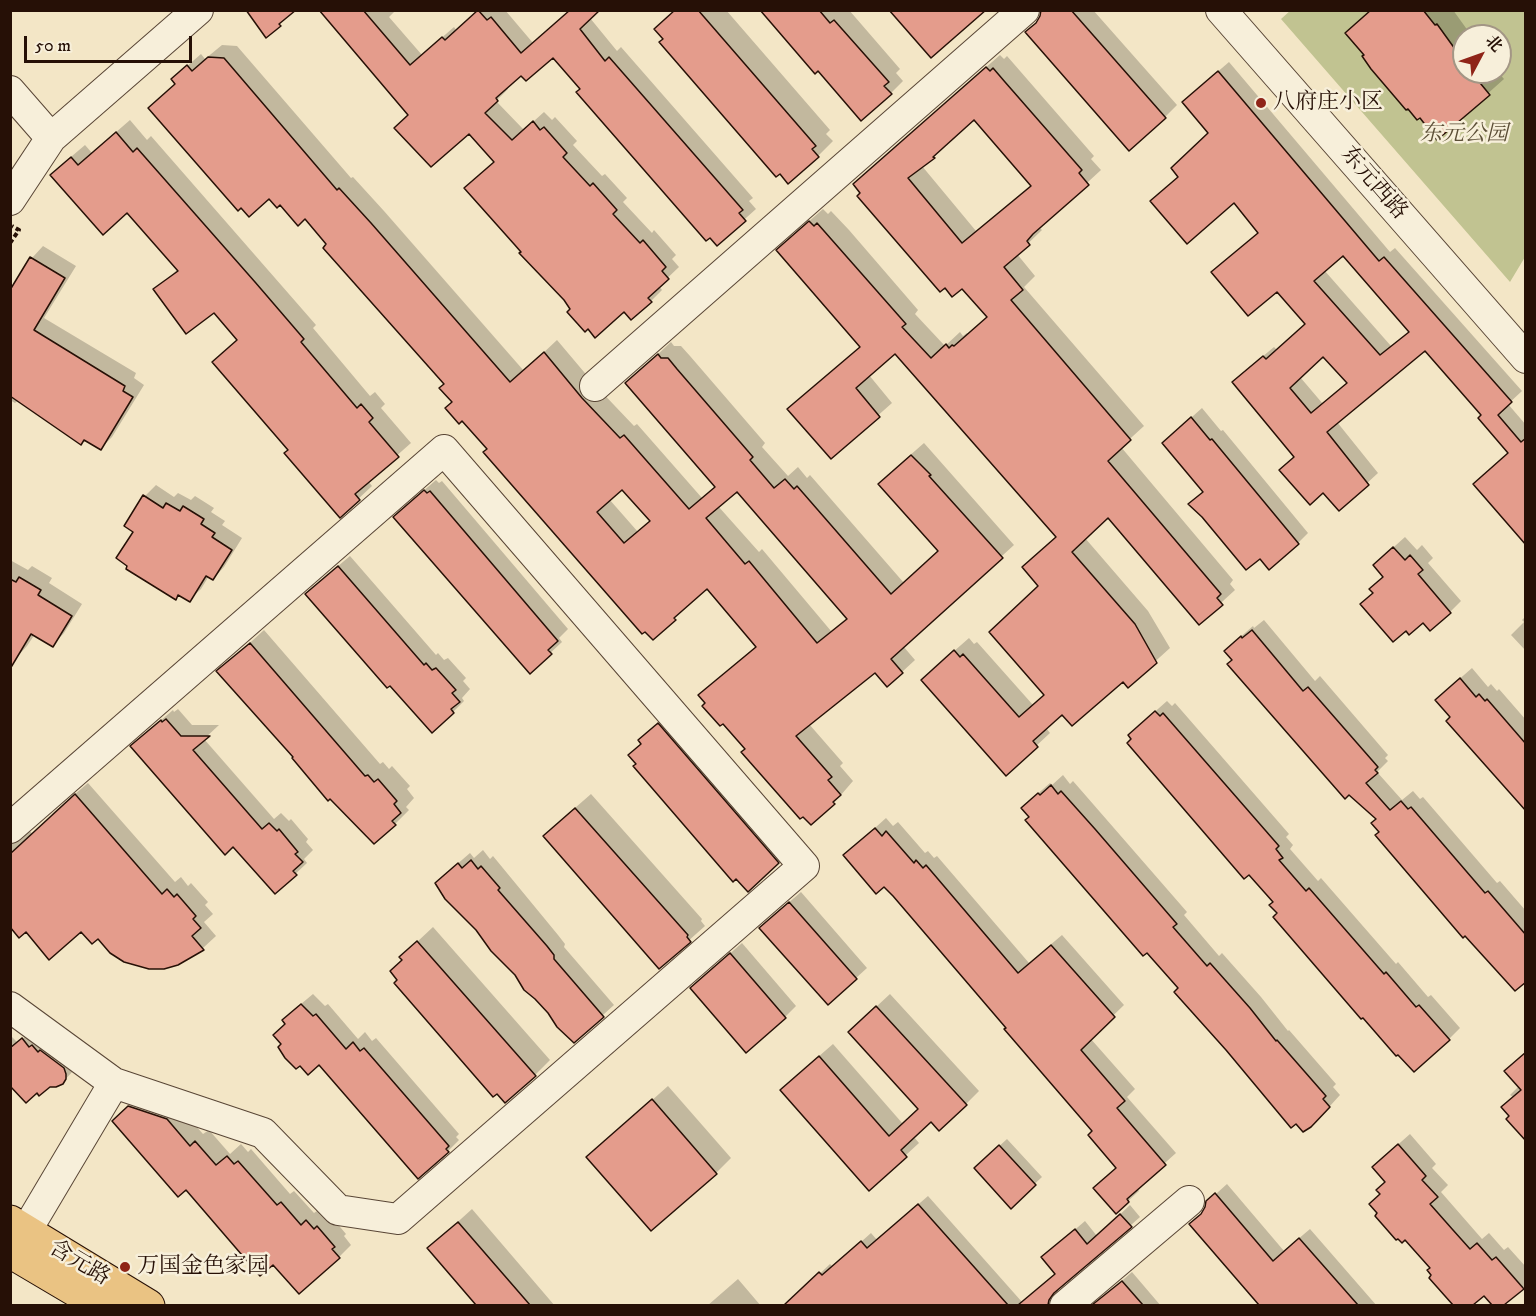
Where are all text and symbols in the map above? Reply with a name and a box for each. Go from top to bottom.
scale bar [27,24,195,62]
north arrow [1452,24,1512,84]
text: 北 [1481,31,1507,56]
text: 50 m [35,35,71,57]
place label: 八府庄小区 [1273,90,1383,116]
marker: 八府庄小区 [1254,96,1268,110]
park label: 东元公园 [1420,122,1508,148]
street label: 东元西路 [1334,142,1412,226]
street label: 含元路 [44,1236,114,1292]
place label: 万国金色家园 [137,1254,269,1280]
marker: 万国金色家园 [118,1260,132,1274]

